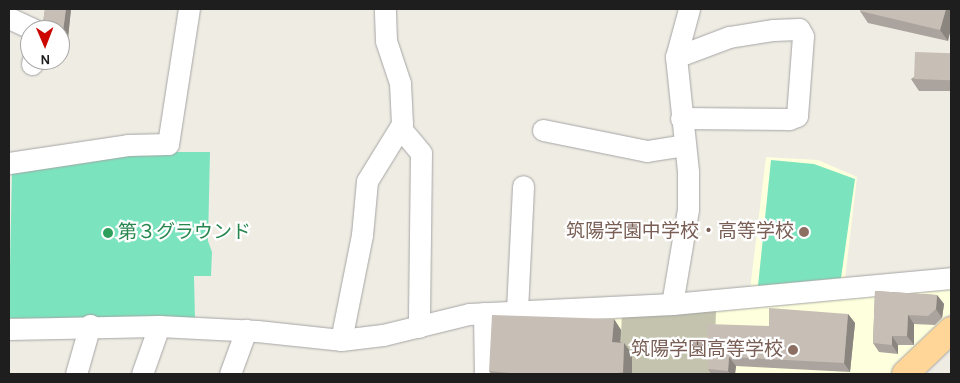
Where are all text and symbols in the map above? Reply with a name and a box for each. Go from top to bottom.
north arrow [20,20,70,70]
text: N [40,51,50,68]
place label: 筑陽学園中学校・高等学校 [566,221,794,243]
place label: 第３グラウンド [118,222,251,244]
marker: 筑陽学園中学校・高等学校 [798,226,810,238]
marker: 第３グラウンド [102,227,114,239]
place label: 筑陽学園高等学校 [631,339,783,361]
marker: 筑陽学園高等学校 [787,344,799,356]

